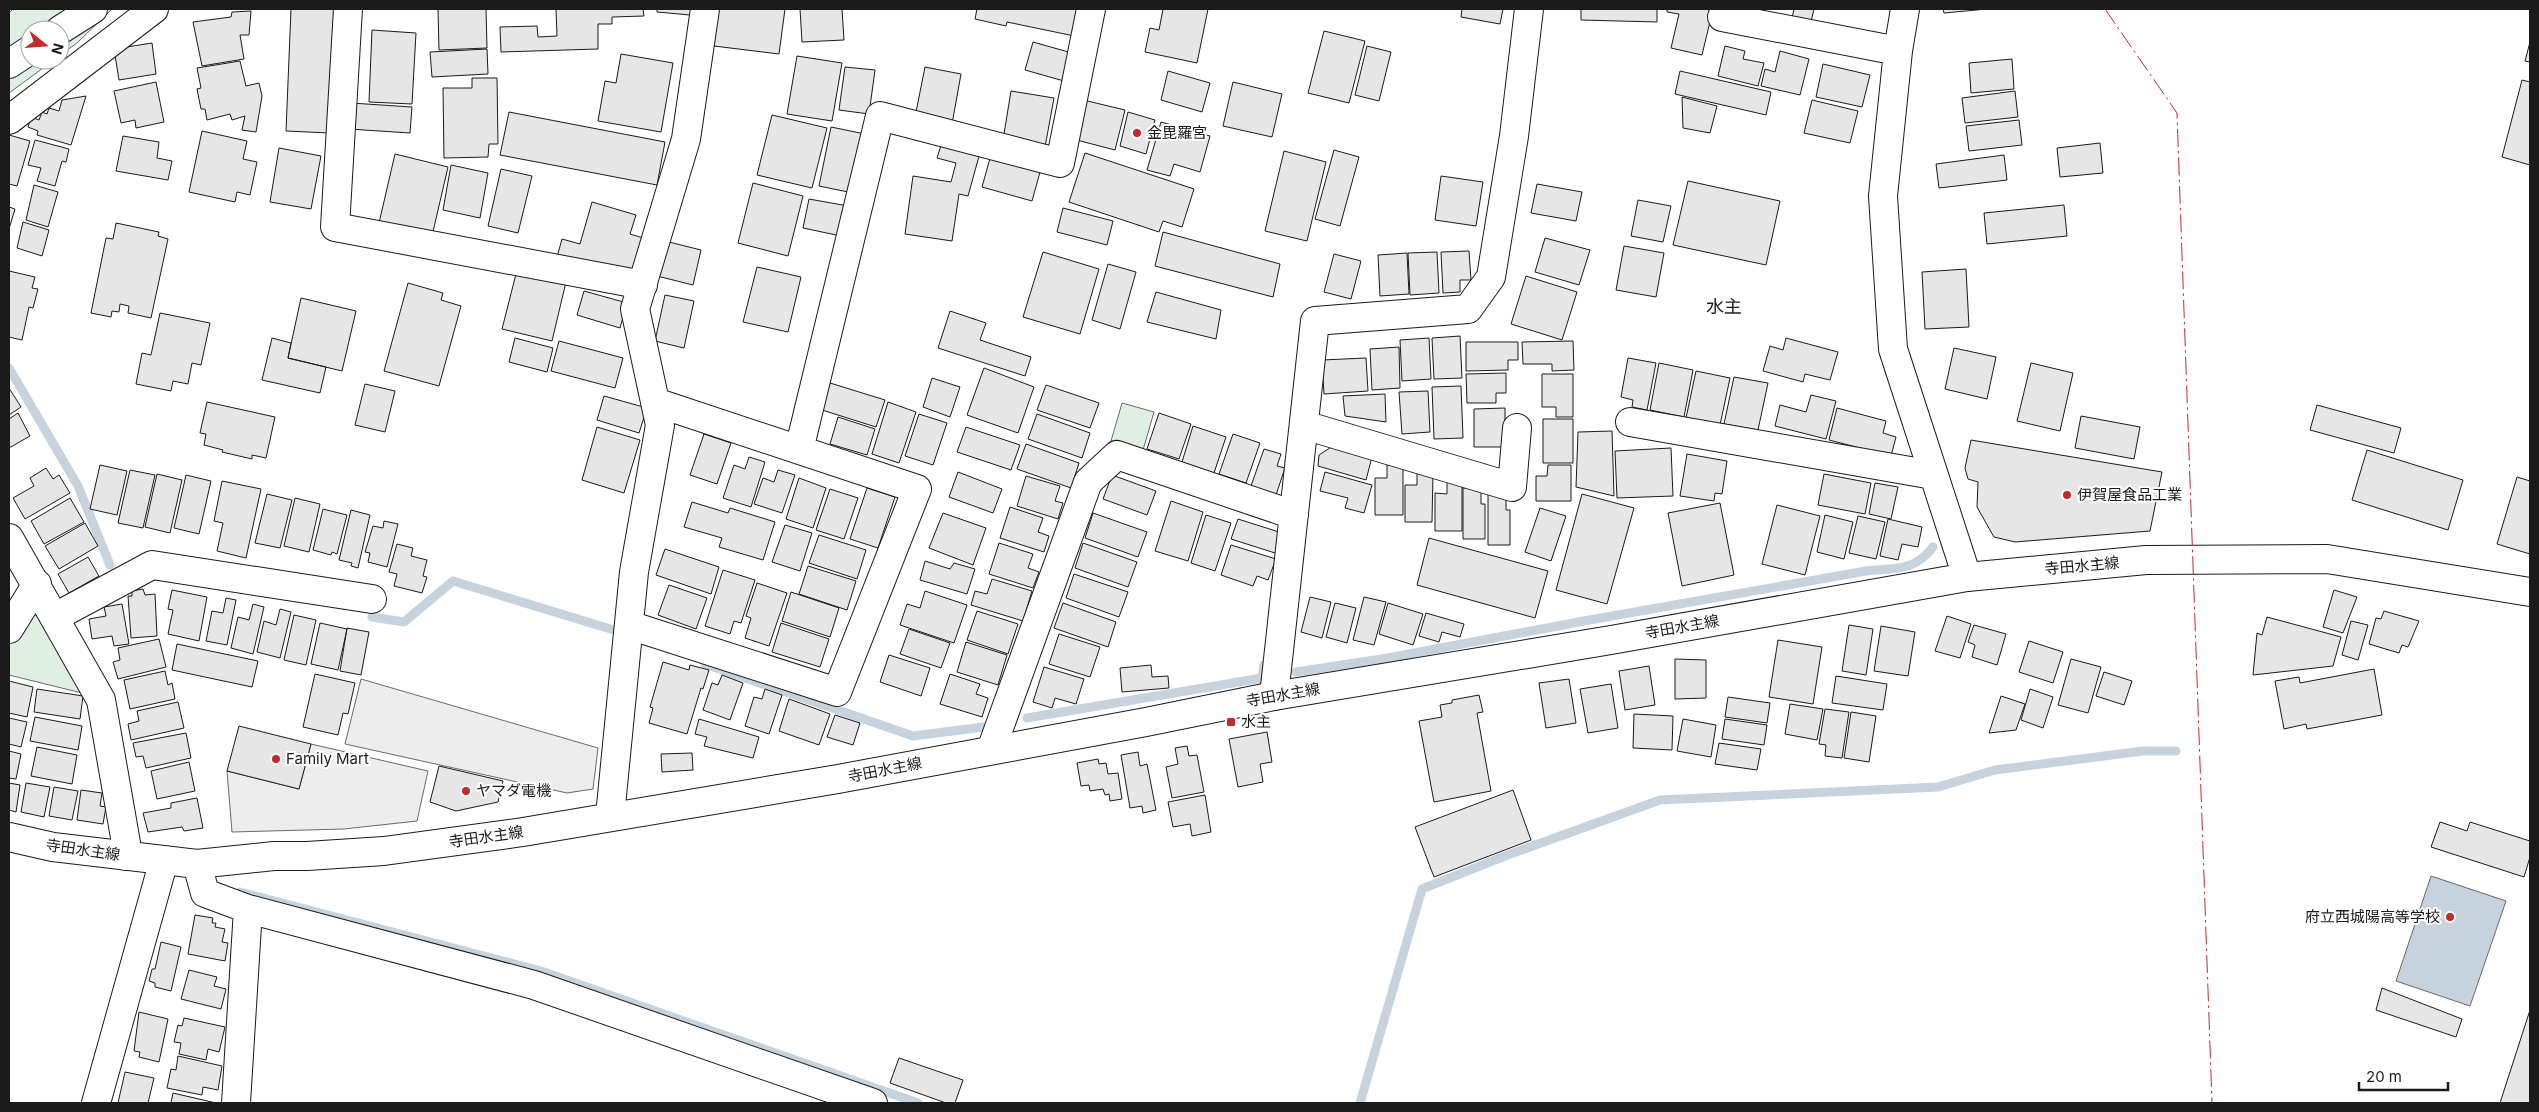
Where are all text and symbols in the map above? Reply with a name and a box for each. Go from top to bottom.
north arrow [20,20,70,70]
text: N [48,41,68,57]
place label: 金毘羅宮 [1147,123,1207,142]
marker: 金毘羅宮 [1131,127,1143,139]
district label: 水主 [1706,296,1742,317]
place label: 伊賀屋食品工業 [2077,485,2182,504]
marker: 伊賀屋食品工業 [2061,489,2073,501]
street label: 寺田水主線 [2044,553,2120,578]
street label: 寺田水主線 [1643,611,1721,642]
street label: 寺田水主線 [1244,679,1322,710]
place label: 水主 [1241,712,1271,731]
marker: 水主 [1225,716,1237,728]
place label: Family Mart [286,749,369,768]
marker: Family Mart [270,753,282,765]
street label: 寺田水主線 [846,753,924,786]
place label: ヤマダ電機 [476,781,551,800]
marker: ヤマダ電機 [460,785,472,797]
street label: 寺田水主線 [447,822,524,851]
street label: 寺田水主線 [45,835,122,864]
place label: 府立西城陽高等学校 [2305,907,2440,926]
marker: 府立西城陽高等学校 [2444,911,2456,923]
scale bar [2359,1060,2448,1092]
text: 20 m [2366,1067,2402,1086]

